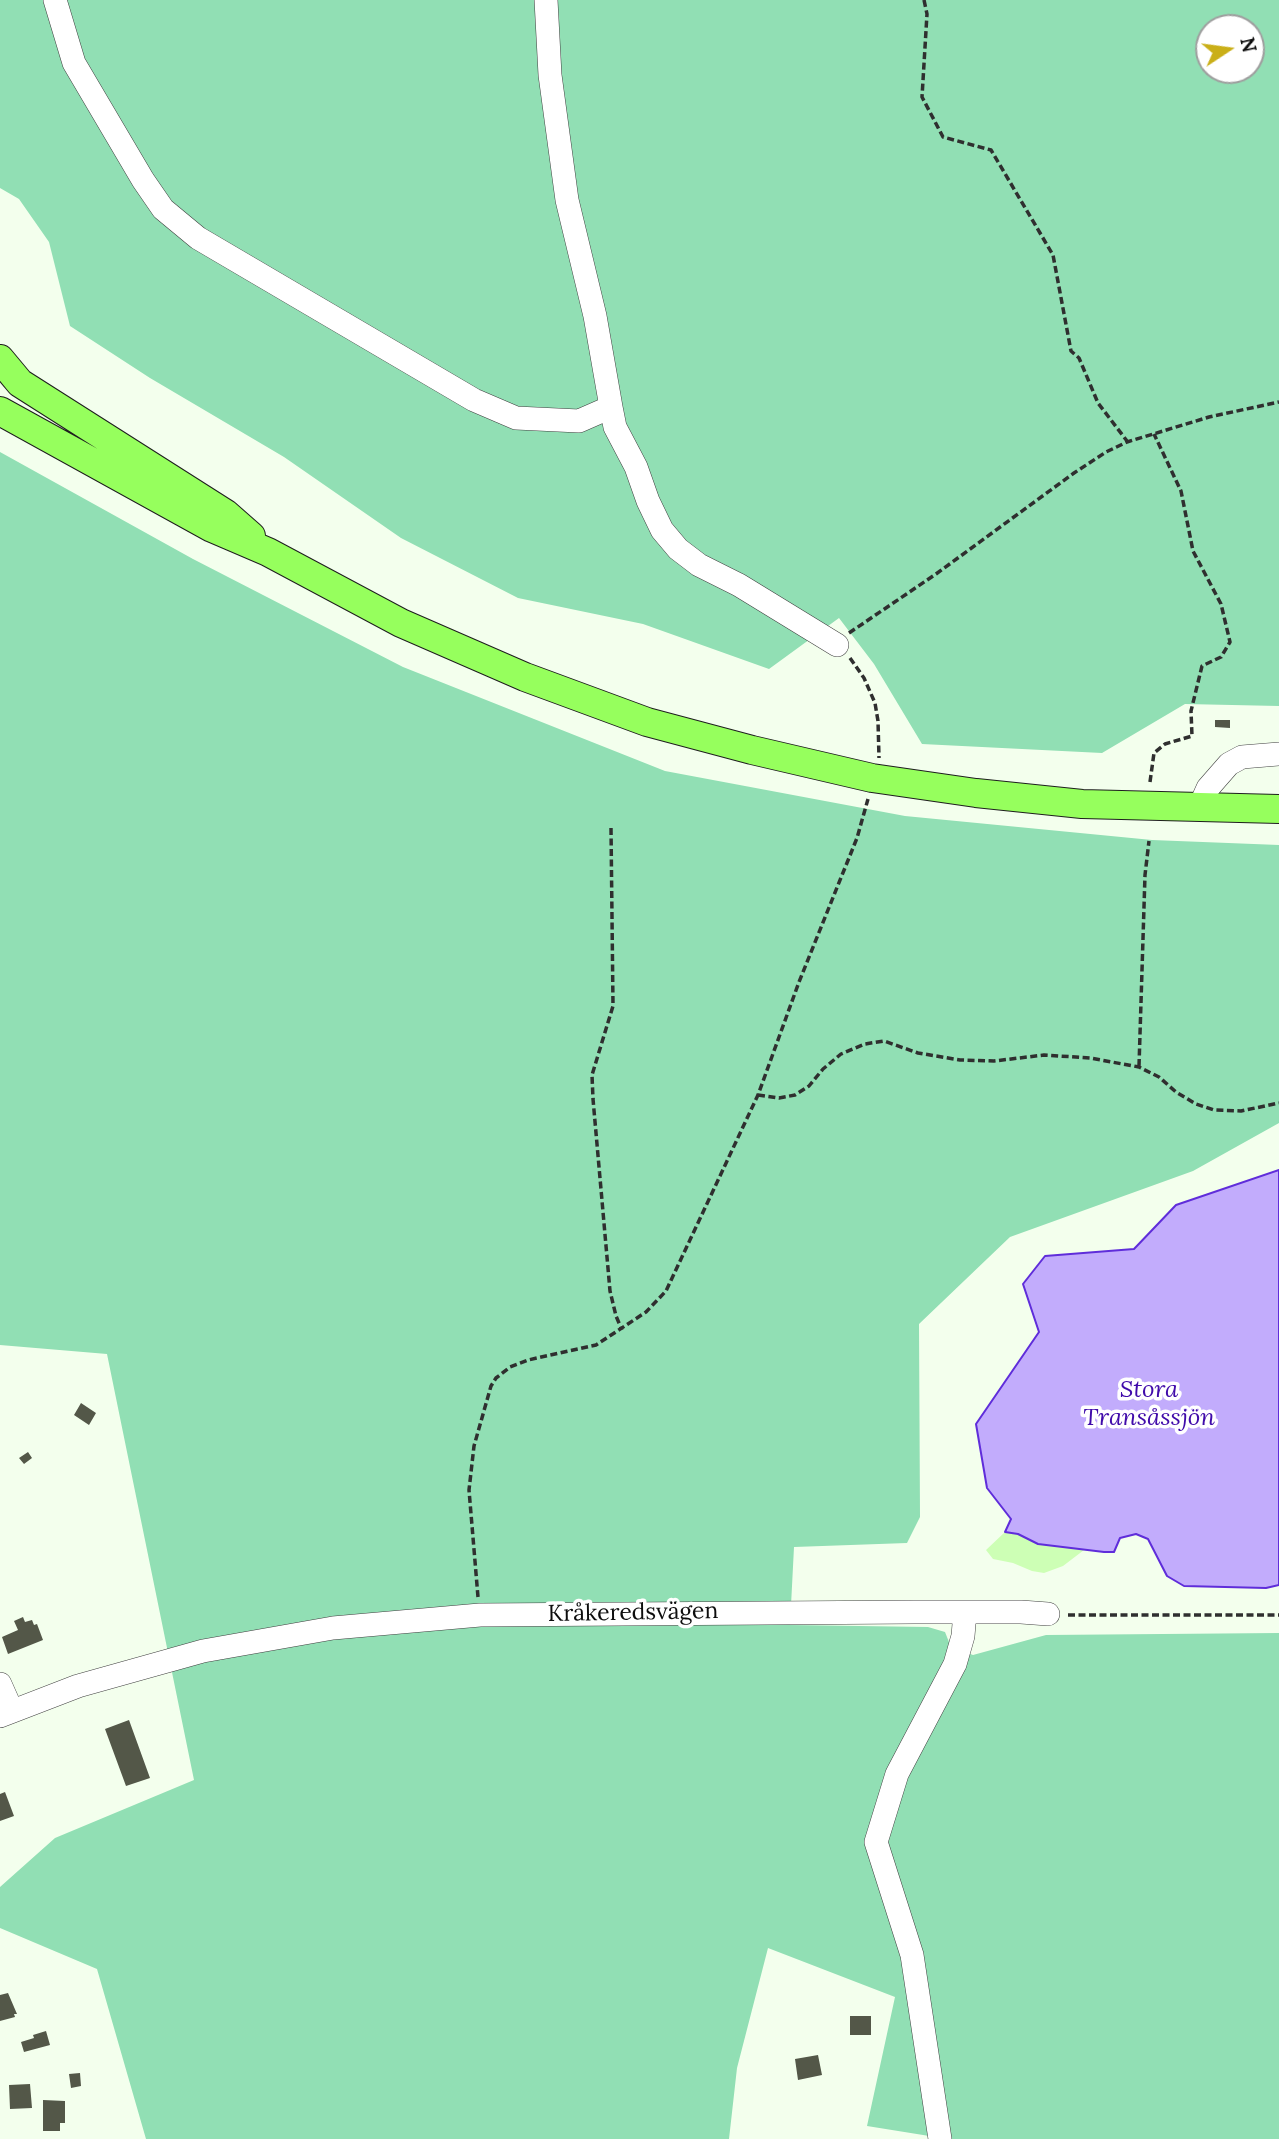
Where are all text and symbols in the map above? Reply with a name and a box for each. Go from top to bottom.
north arrow [1195,14,1265,84]
text: N [1235,35,1262,55]
water label: Stora Transåssjön [1083,1376,1215,1432]
street label: Kråkeredsvägen [547,1598,719,1628]

